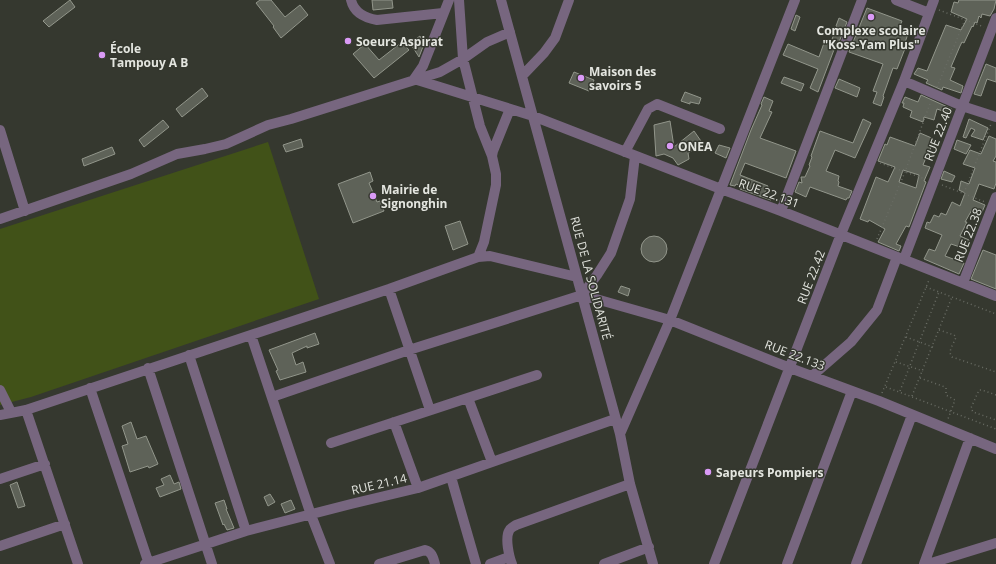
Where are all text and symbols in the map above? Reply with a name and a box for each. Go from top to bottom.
marker: Complexe scolaire "Koss-Yam Plus" [866,12,876,22]
place label: Complexe scolaire "Koss-Yam Plus" [816,22,926,53]
place label: Soeurs Aspirat [356,33,443,50]
marker: Soeurs Aspirat [343,36,353,46]
place label: École Tampouy A B [110,40,188,71]
marker: École Tampouy A B [97,50,107,60]
place label: Maison des savoirs 5 [589,63,656,94]
marker: Maison des savoirs 5 [576,73,586,83]
street label: RUE 22.40 [920,104,956,163]
place label: ONEA [678,138,713,155]
marker: ONEA [665,141,675,151]
street label: RUE 22.131 [736,174,802,212]
place label: Mairie de Signonghin [381,181,447,212]
marker: Mairie de Signonghin [368,191,378,201]
street label: RUE 22.38 [950,205,986,264]
street label: RUE DE LA SOLIDARITÉ [566,214,616,342]
street label: RUE 22.42 [793,247,829,306]
street label: RUE 22.133 [762,336,828,374]
place label: Sapeurs Pompiers [716,464,824,481]
marker: Sapeurs Pompiers [703,467,713,477]
street label: RUE 21.14 [350,469,409,499]

